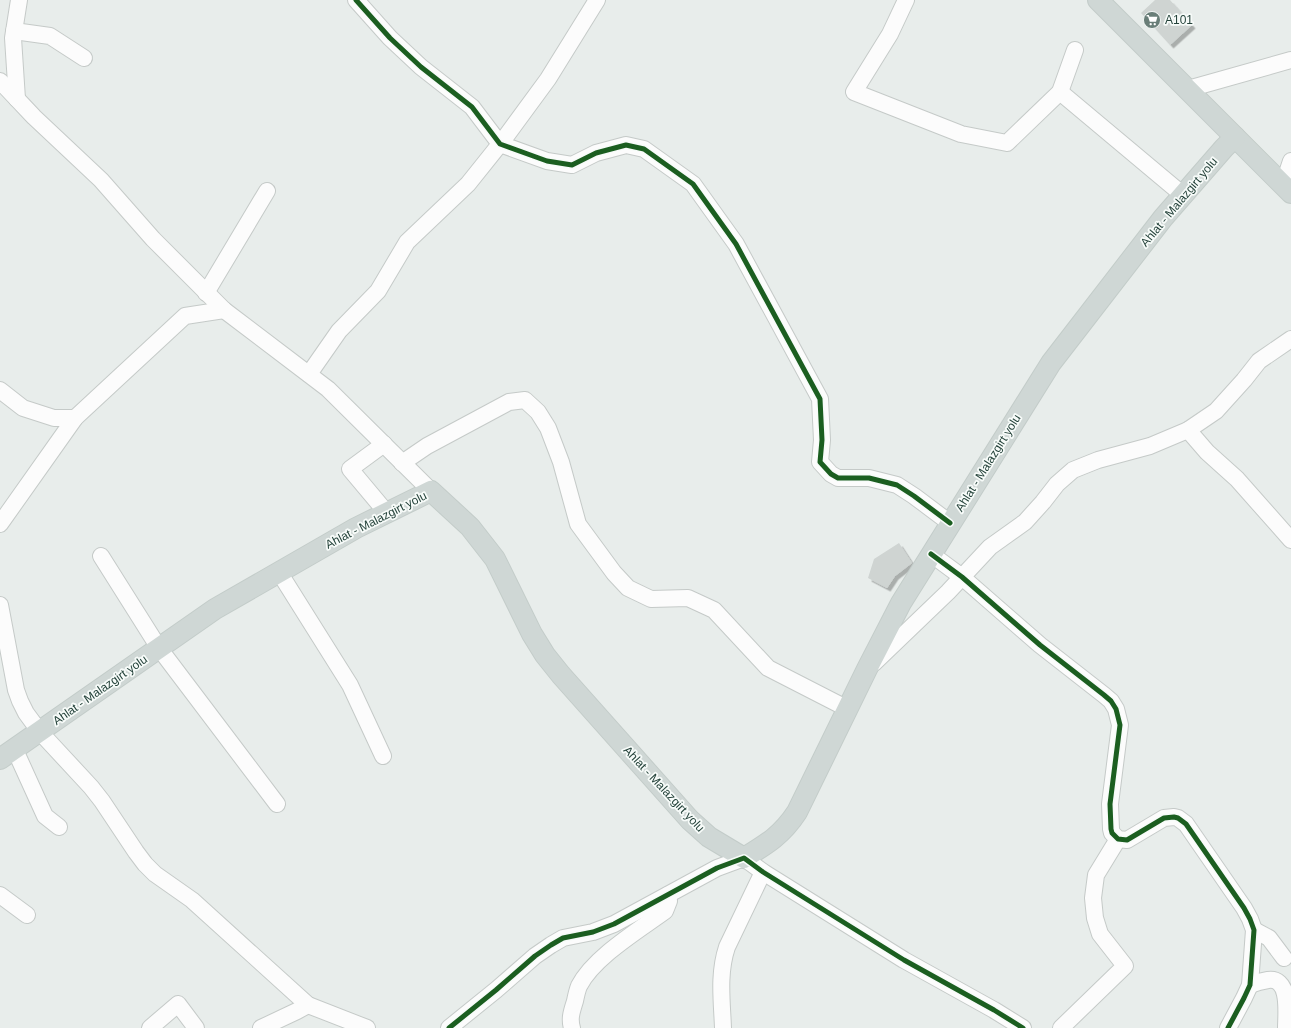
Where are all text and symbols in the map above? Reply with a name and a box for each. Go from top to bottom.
supermarket icon: A101 [1142,10,1162,30]
place label: A101 [1165,13,1193,27]
street label: Ahlat - Malazgirt yolu [1138,155,1220,249]
street label: Ahlat - Malazgirt yolu [952,412,1024,514]
street label: Ahlat - Malazgirt yolu [323,488,429,552]
street label: Ahlat - Malazgirt yolu [50,652,150,728]
street label: Ahlat - Malazgirt yolu [621,743,707,835]

